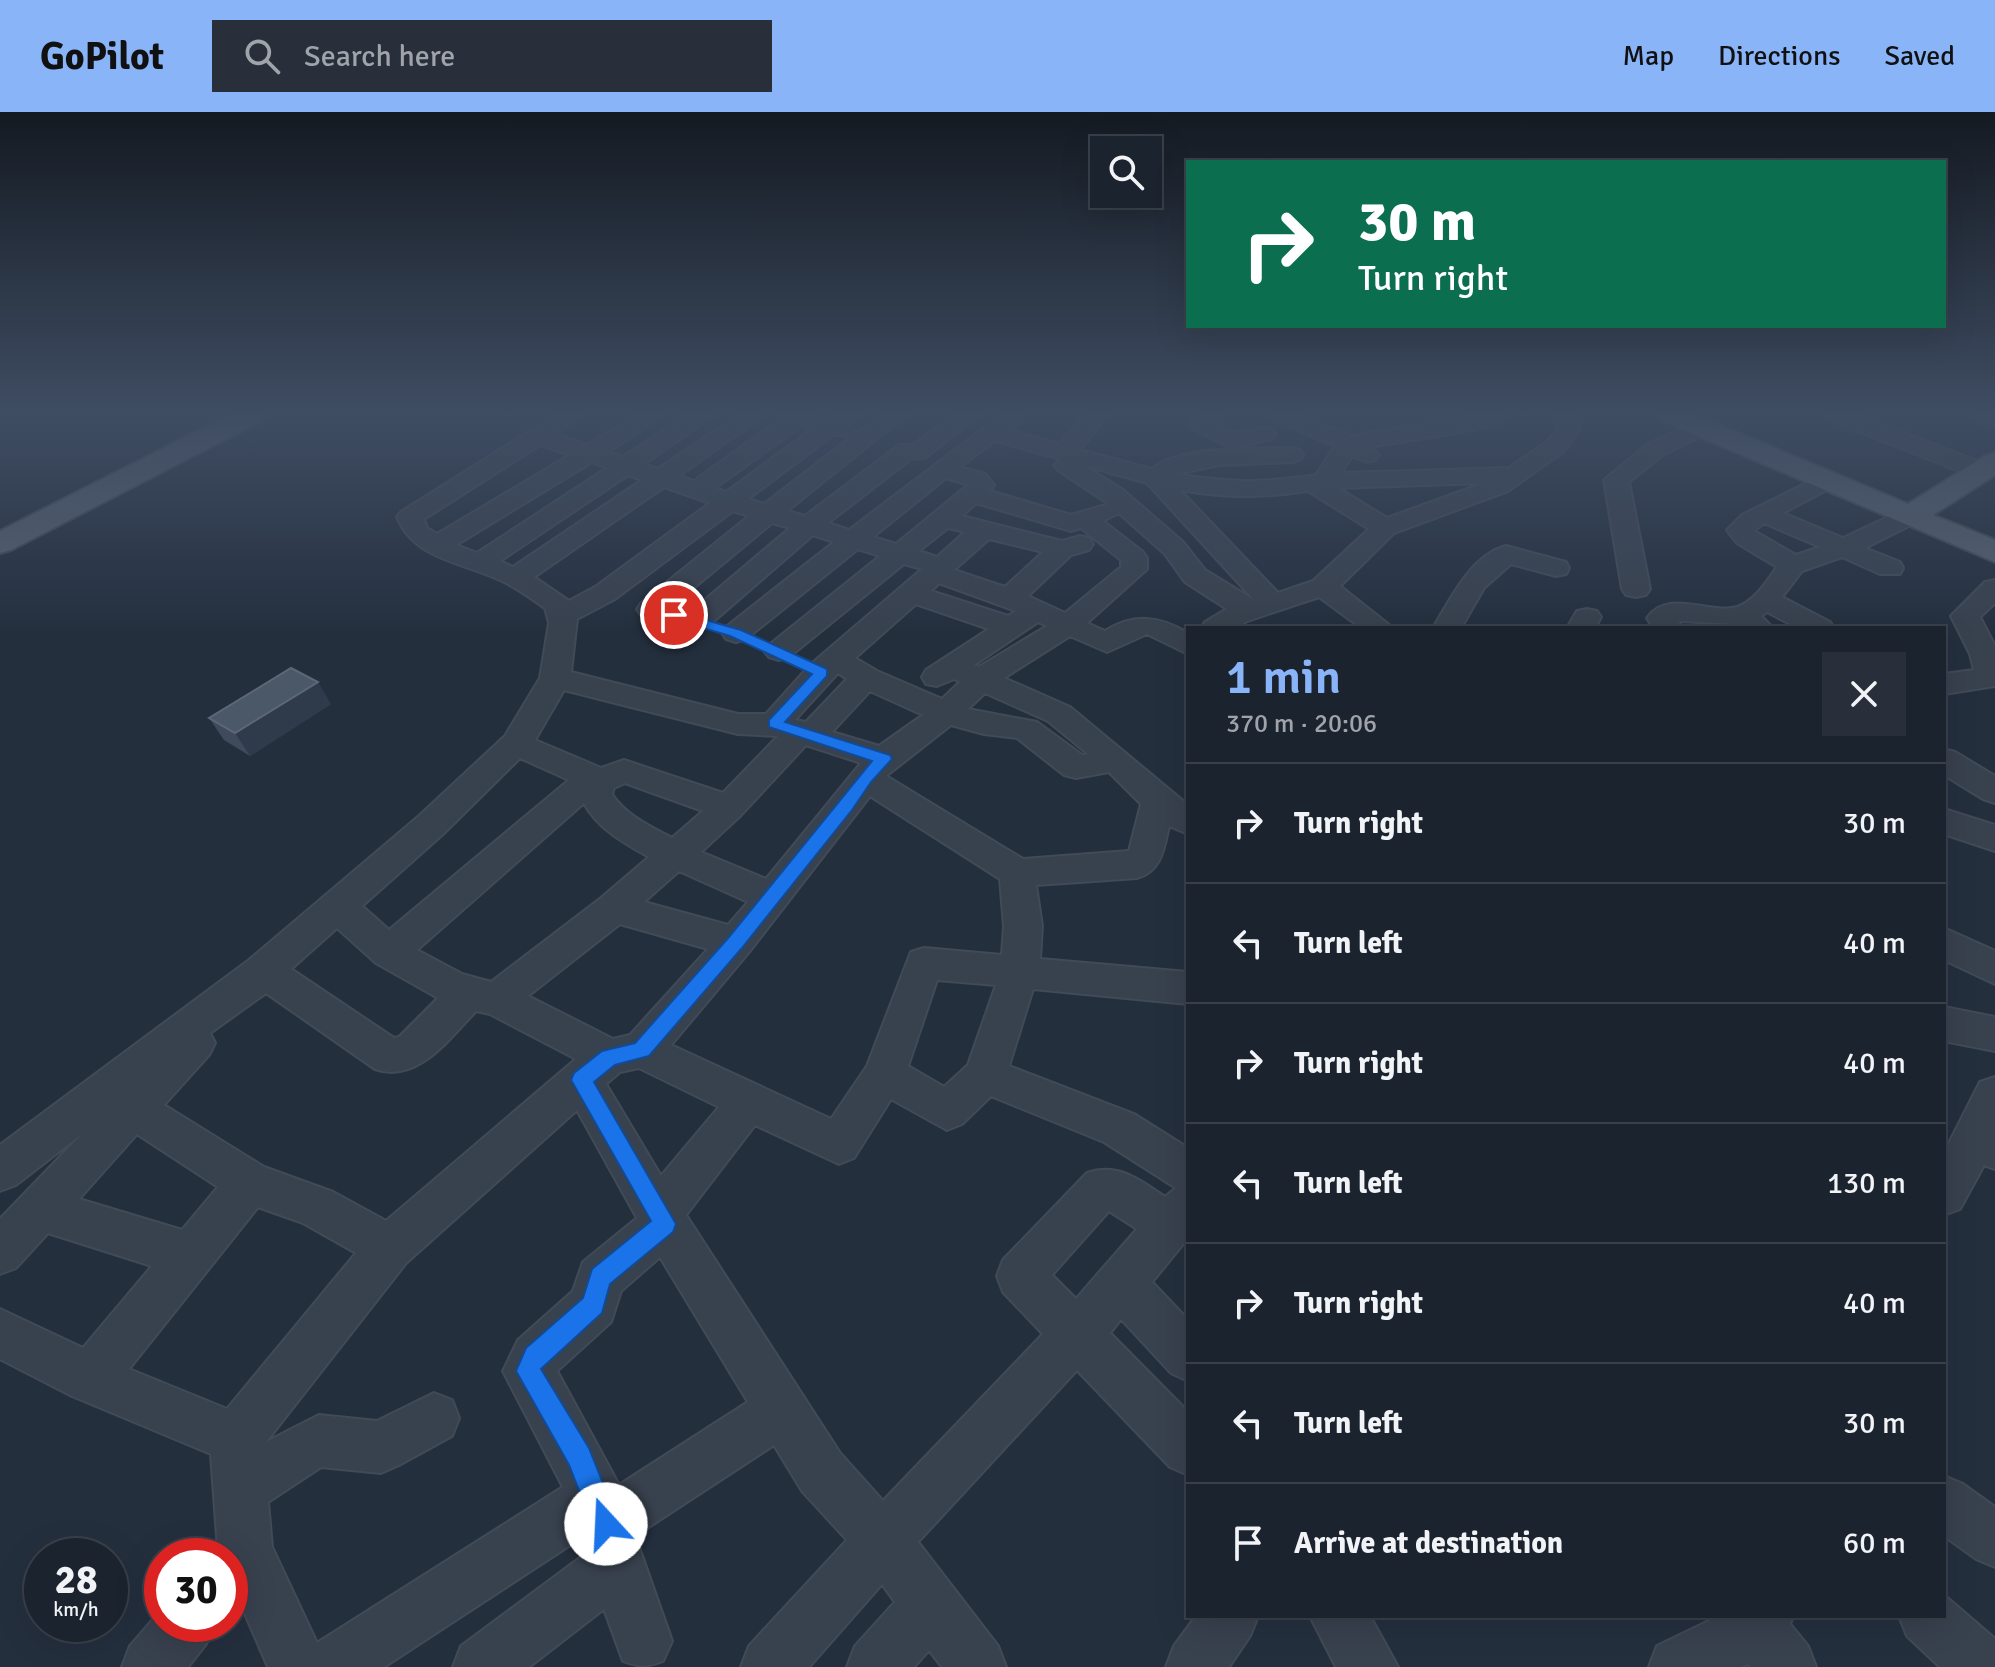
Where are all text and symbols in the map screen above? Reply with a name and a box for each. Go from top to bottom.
search box [212,20,772,92]
text: GoPilot [40,33,164,80]
icon: search [240,34,284,78]
text: Search here [304,38,455,75]
text: Map [1622,39,1674,73]
text: Directions [1718,39,1840,73]
text: Saved [1884,39,1955,73]
map controls [1090,136,1162,208]
button: search [1090,136,1162,208]
text: 30 m [1358,187,1476,256]
icon: right [1226,192,1330,296]
text: Turn right [1358,256,1508,301]
pin [640,581,708,649]
icon: arrive [652,593,696,637]
text: 1 min [1226,648,1341,707]
button: close [1822,652,1906,736]
text: 370 m · 20:06 [1226,708,1377,740]
icon: right [1226,801,1270,845]
text: Turn right [1294,805,1423,842]
text: 30 m [1843,805,1906,842]
icon: left [1226,921,1270,965]
text: Turn left [1294,925,1403,962]
text: 40 m [1843,925,1906,962]
icon: right [1226,1041,1270,1085]
text: Turn right [1294,1045,1423,1082]
text: 40 m [1843,1045,1906,1082]
icon: left [1226,1161,1270,1205]
text: Turn left [1294,1165,1403,1202]
text: 130 m [1827,1165,1906,1202]
icon: right [1226,1281,1270,1325]
text: Turn right [1294,1285,1423,1322]
text: 40 m [1843,1285,1906,1322]
icon: left [1226,1401,1270,1445]
text: Turn left [1294,1405,1403,1442]
text: 30 m [1843,1405,1906,1442]
position arrow [564,1482,648,1566]
icon: arrive [1226,1521,1270,1565]
text: Arrive at destination [1294,1525,1563,1562]
text: 60 m [1843,1525,1906,1562]
speed limit sign: 30 [144,1538,248,1642]
text: 28 [54,1555,98,1605]
text: km/h [53,1597,99,1622]

